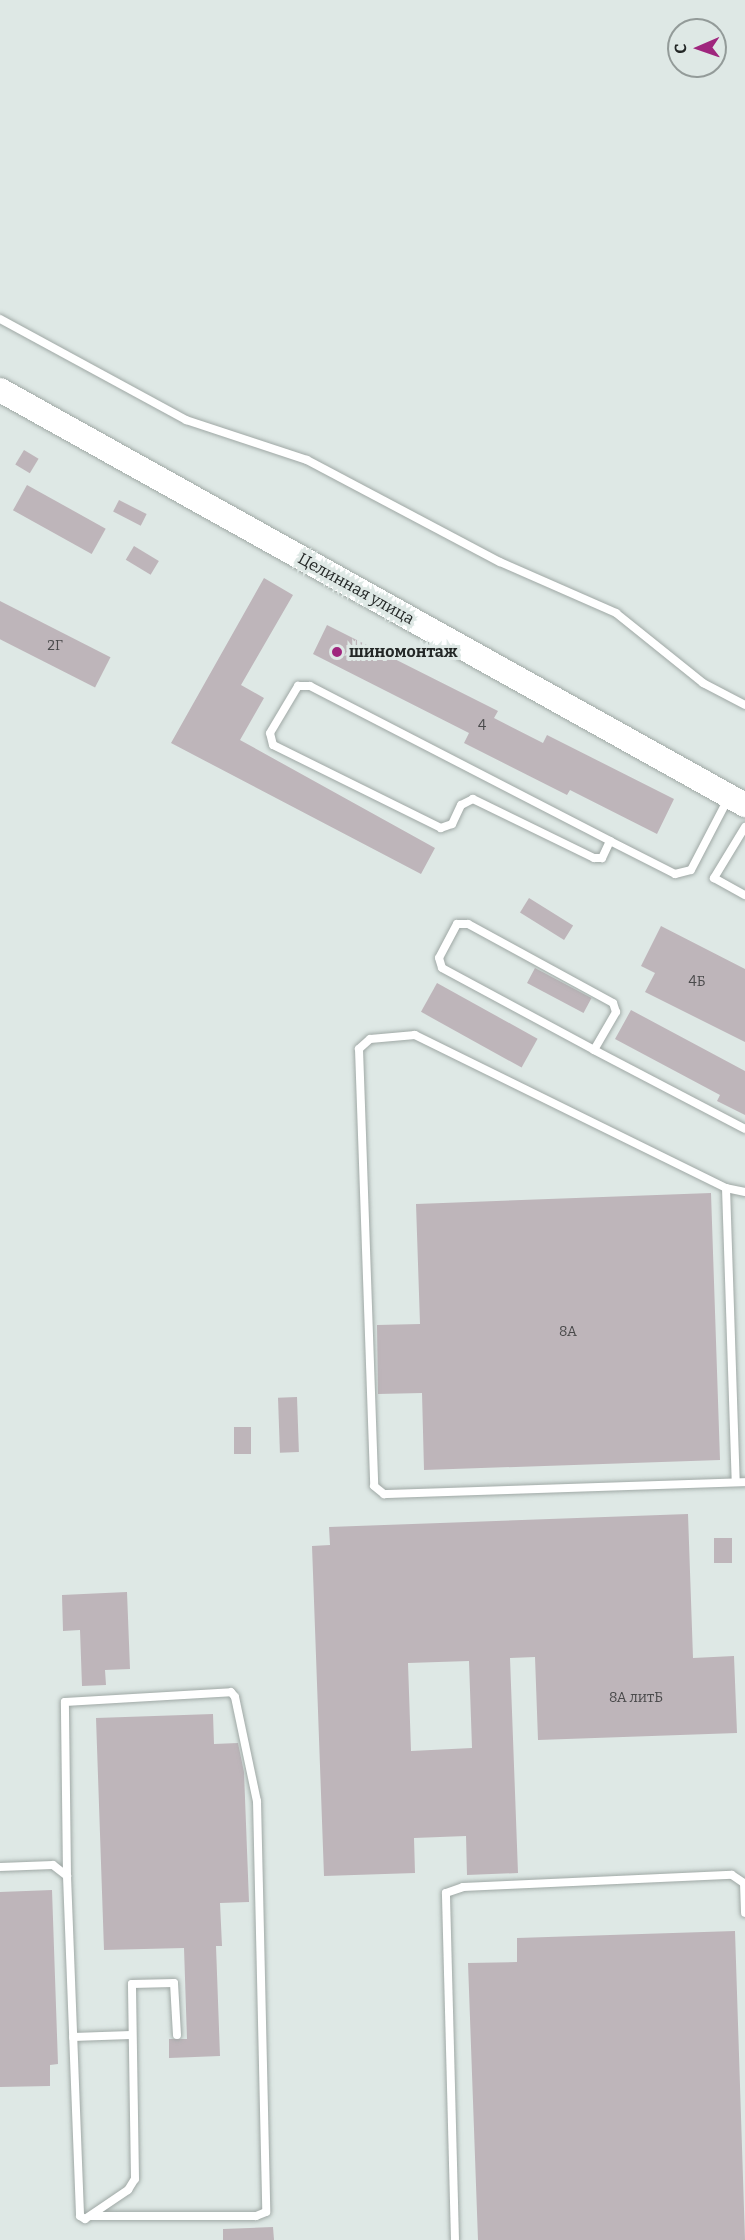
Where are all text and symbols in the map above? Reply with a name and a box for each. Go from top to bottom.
north arrow [667,18,727,78]
text: С [671,43,690,54]
street label: Целинная улица [295,549,417,629]
house number: 2Г [47,638,63,654]
place label: шиномонтаж [349,642,458,662]
marker: шиномонтаж [330,645,344,659]
house number: 4 [478,718,486,734]
house number: 4Б [689,974,705,990]
house number: 8А [559,1324,577,1340]
house number: 8А литБ [609,1690,663,1706]

